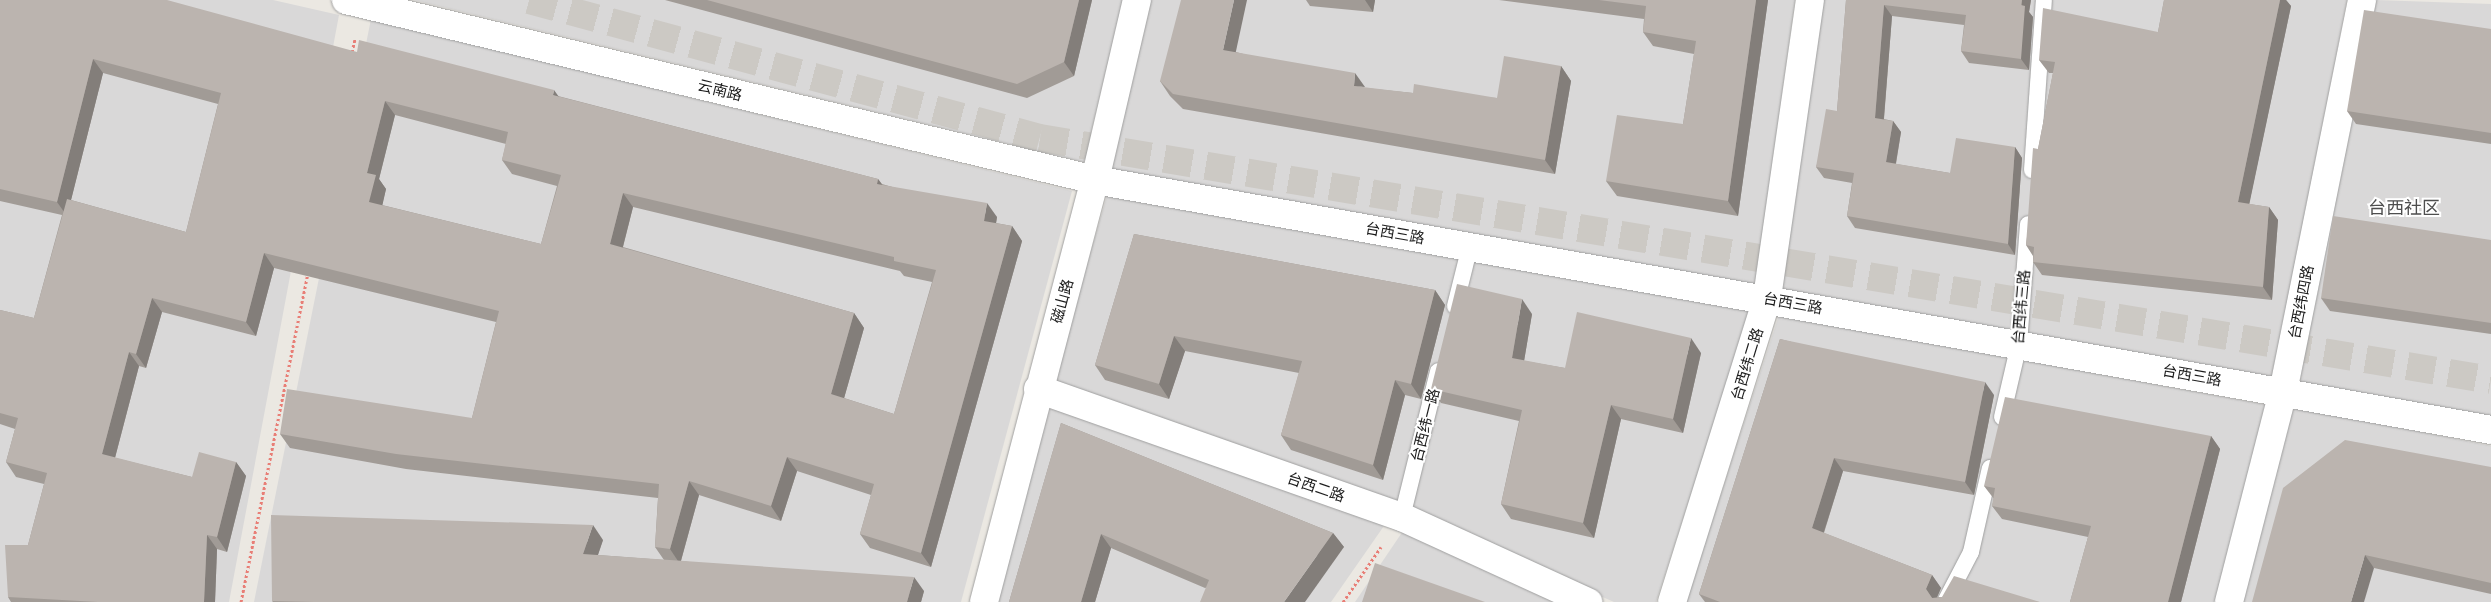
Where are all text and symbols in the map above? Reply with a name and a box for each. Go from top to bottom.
street label: 云南路 [696,76,744,104]
district label: 台西社区 [2368,197,2440,219]
street label: 台西三路 [1364,219,1426,247]
street label: 台西纬四路 [2285,263,2317,341]
street label: 台西纬三路 [2009,269,2033,345]
street label: 磁山路 [1047,277,1077,325]
street label: 台西三路 [1762,289,1824,317]
street label: 台西纬二路 [1727,326,1767,402]
street label: 台西三路 [2161,361,2223,389]
street label: 台西纬一路 [1407,386,1443,464]
street label: 台西二路 [1285,469,1347,505]

